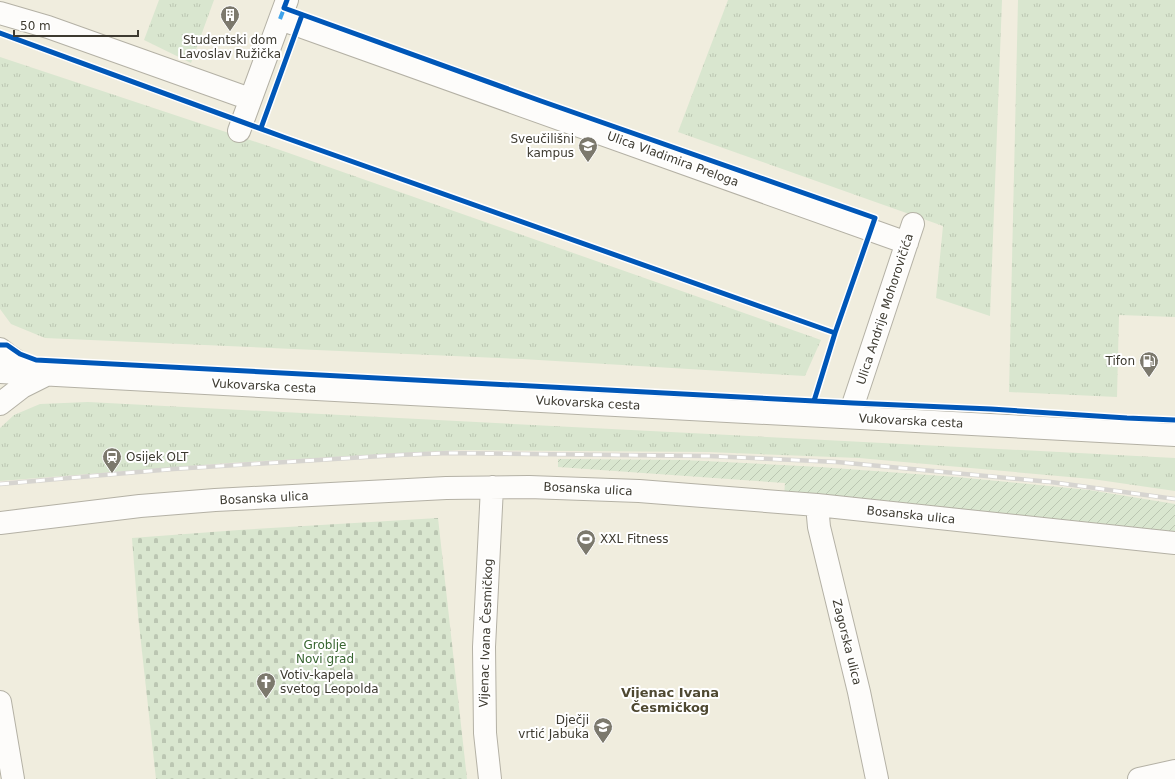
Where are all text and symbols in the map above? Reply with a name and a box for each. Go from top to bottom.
building icon: Studentski dom Lavoslav Ružička [219,4,241,32]
scale bar [14,12,138,38]
text: 50 m [20,19,51,33]
place label: Studentski dom Lavoslav Ružička [179,33,281,61]
street label: Ulica Vladimira Preloga [605,129,741,189]
place label: Sveučilišni kampus [511,132,574,160]
school or university icon: Sveučilišni kampus [577,135,599,163]
street label: Ulica Andrije Mohorovičića [854,232,916,386]
fuel station icon: Tifon [1138,350,1160,378]
place label: Tifon [1105,354,1135,368]
street label: Vukovarska cesta [211,376,317,396]
street label: Vukovarska cesta [535,393,641,413]
street label: Vukovarska cesta [858,411,964,431]
station icon: Osijek OLT [101,446,123,474]
place label: Osijek OLT [126,450,189,464]
street label: Bosanska ulica [543,480,633,498]
street label: Bosanska ulica [219,489,309,507]
street label: Bosanska ulica [866,503,956,527]
sports icon: XXL Fitness [575,528,597,556]
place label: XXL Fitness [600,532,669,546]
street label: Vijenac Ivana Česmičkog [475,558,496,708]
street label: Zagorska ulica [830,598,864,686]
park label: Groblje Novi grad [296,638,354,666]
place label: Votiv-kapela svetog Leopolda [280,668,379,696]
church icon: Votiv-kapela svetog Leopolda [255,671,277,699]
district label: Vijenac Ivana Česmičkog [621,685,719,715]
place label: Dječji vrtić Jabuka [518,713,589,741]
school or university icon: Dječji vrtić Jabuka [592,716,614,744]

